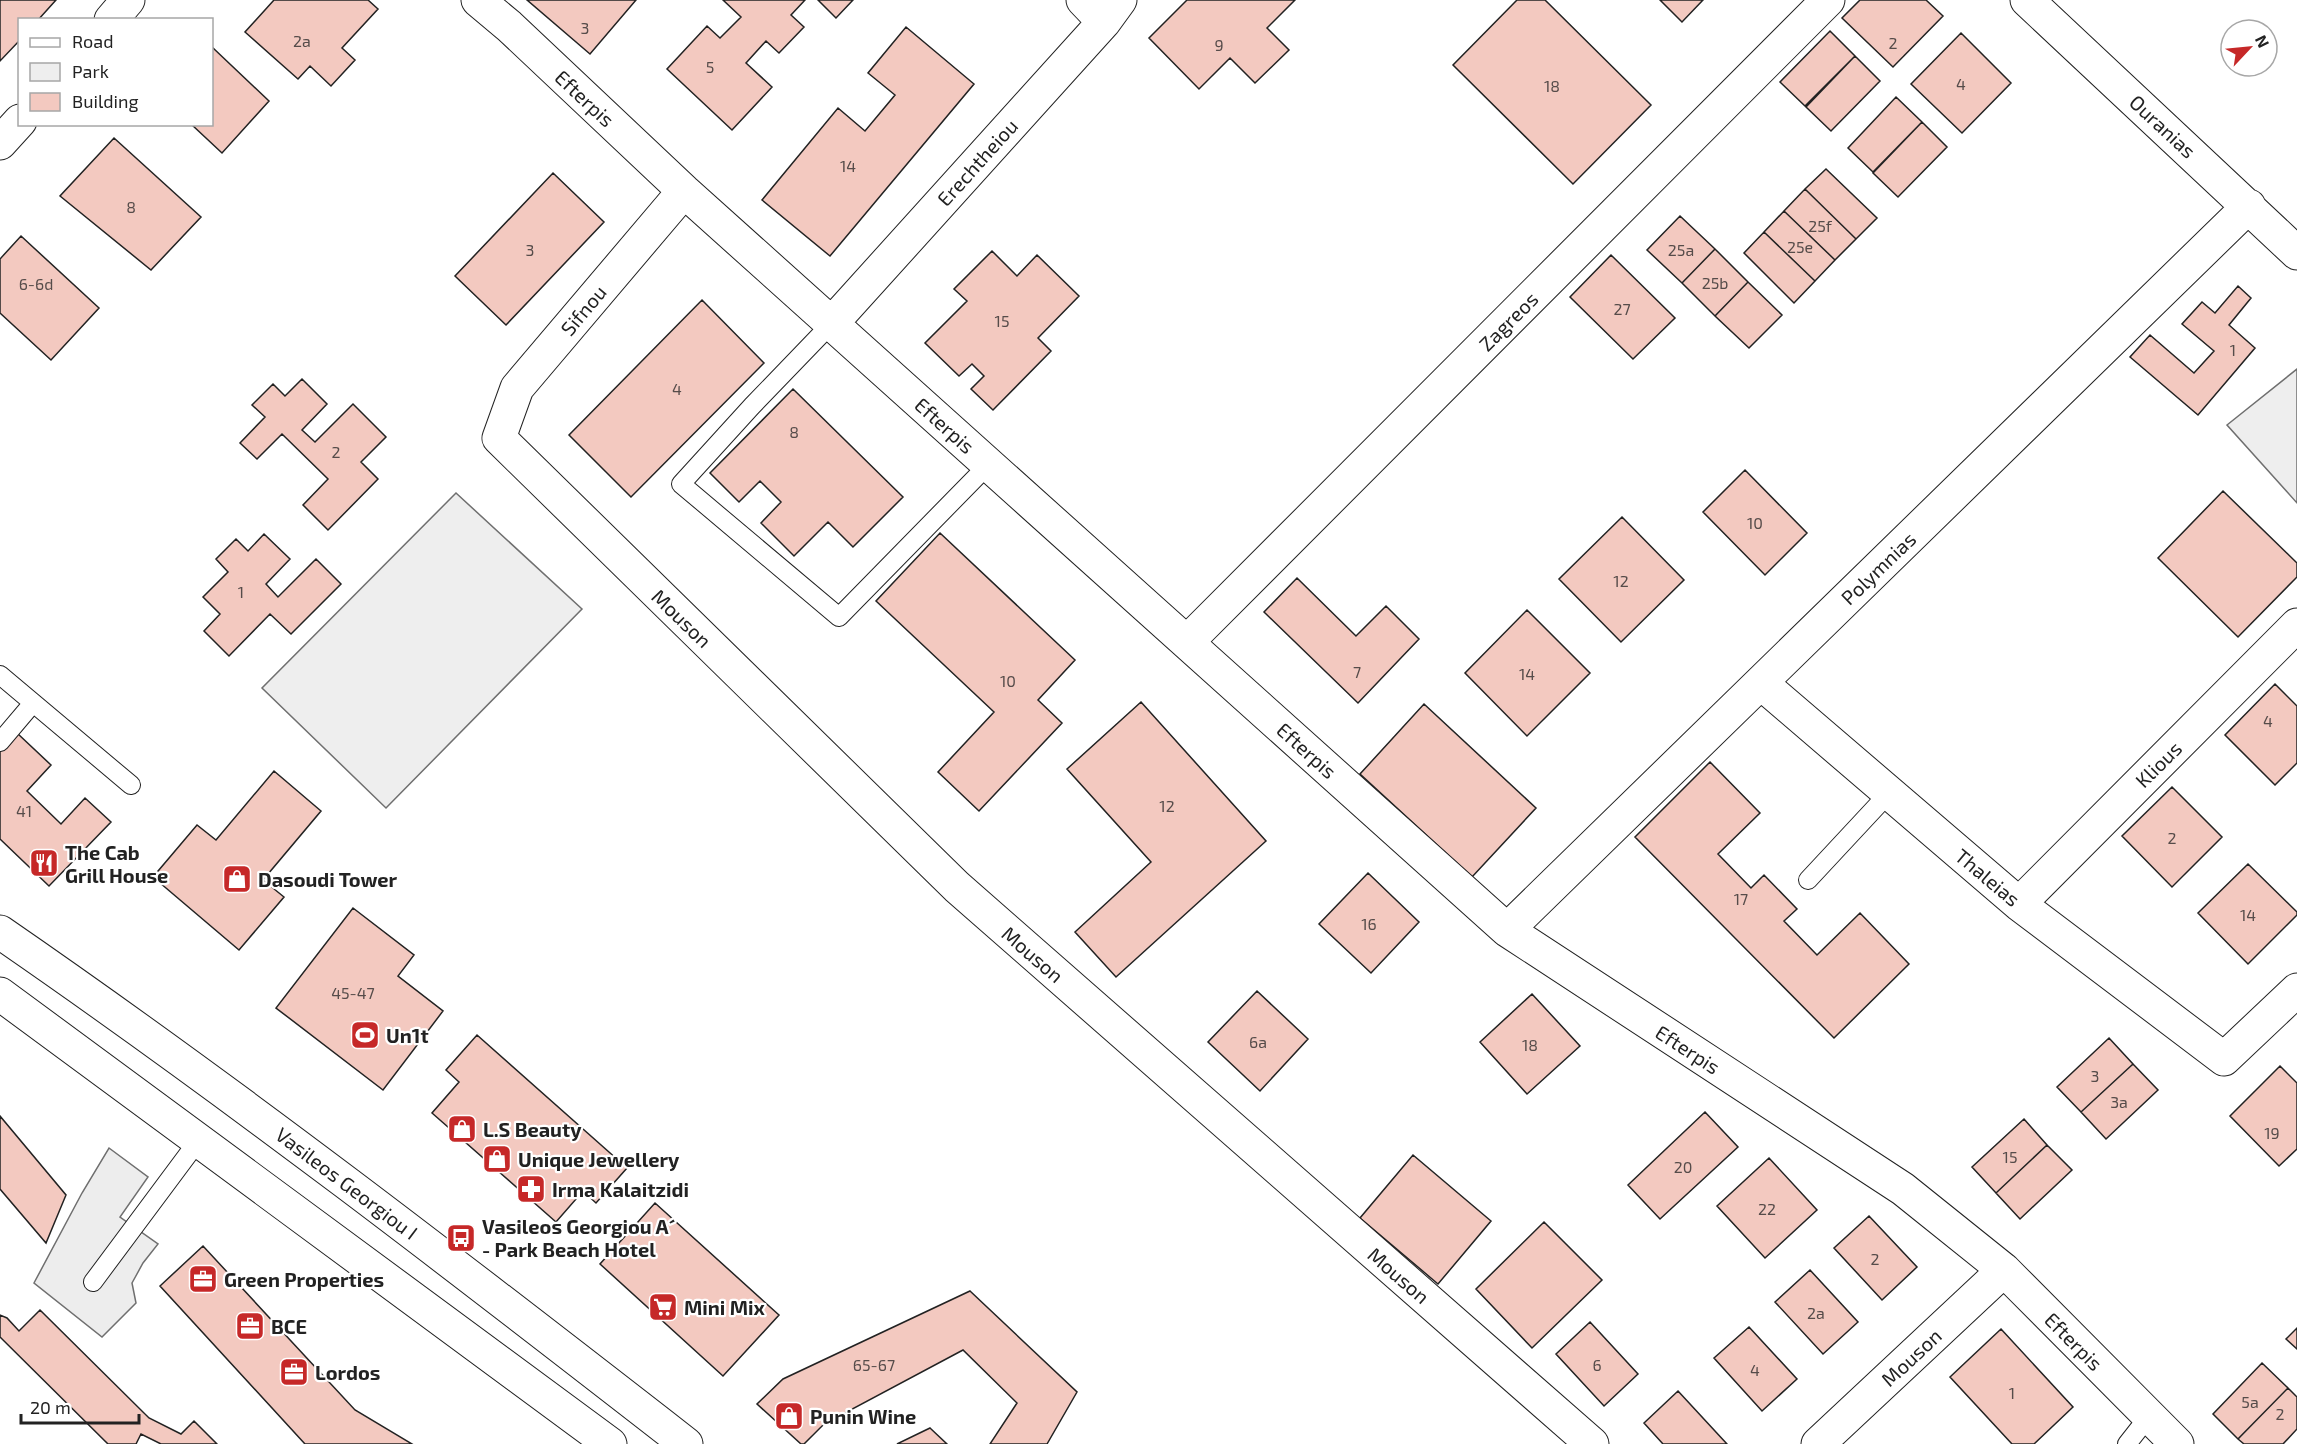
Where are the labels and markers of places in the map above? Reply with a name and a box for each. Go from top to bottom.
place label: The Cab Grill House [65,840,168,887]
restaurant icon: The Cab Grill House [28,847,60,879]
shop icon: Dasoudi Tower [221,863,253,895]
place label: Dasoudi Tower [258,867,398,891]
sports icon: Un1t [349,1019,381,1051]
place label: Un1t [386,1023,429,1047]
shop icon: L.S Beauty [446,1113,478,1145]
place label: L.S Beauty [483,1117,582,1142]
shop icon: Unique Jewellery [481,1143,513,1175]
place label: Unique Jewellery [518,1147,680,1172]
pharmacy icon: Irma Kalaitzidi [515,1173,547,1205]
place label: Irma Kalaitzidi [552,1177,689,1201]
place label: Vasileos Georgiou A´ - Park Beach Hotel [482,1214,676,1261]
bus stop icon: Vasileos Georgiou A´ - Park Beach Hotel [445,1222,477,1254]
office icon: Green Properties [187,1263,219,1295]
place label: Green Properties [224,1267,384,1291]
supermarket icon: Mini Mix [647,1291,679,1323]
place label: Mini Mix [684,1295,765,1319]
office icon: BCE [234,1310,266,1342]
place label: BCE [271,1314,307,1338]
office icon: Lordos [278,1356,310,1388]
place label: Lordos [315,1360,380,1384]
shop icon: Punin Wine [773,1400,805,1432]
place label: Punin Wine [810,1404,916,1428]

